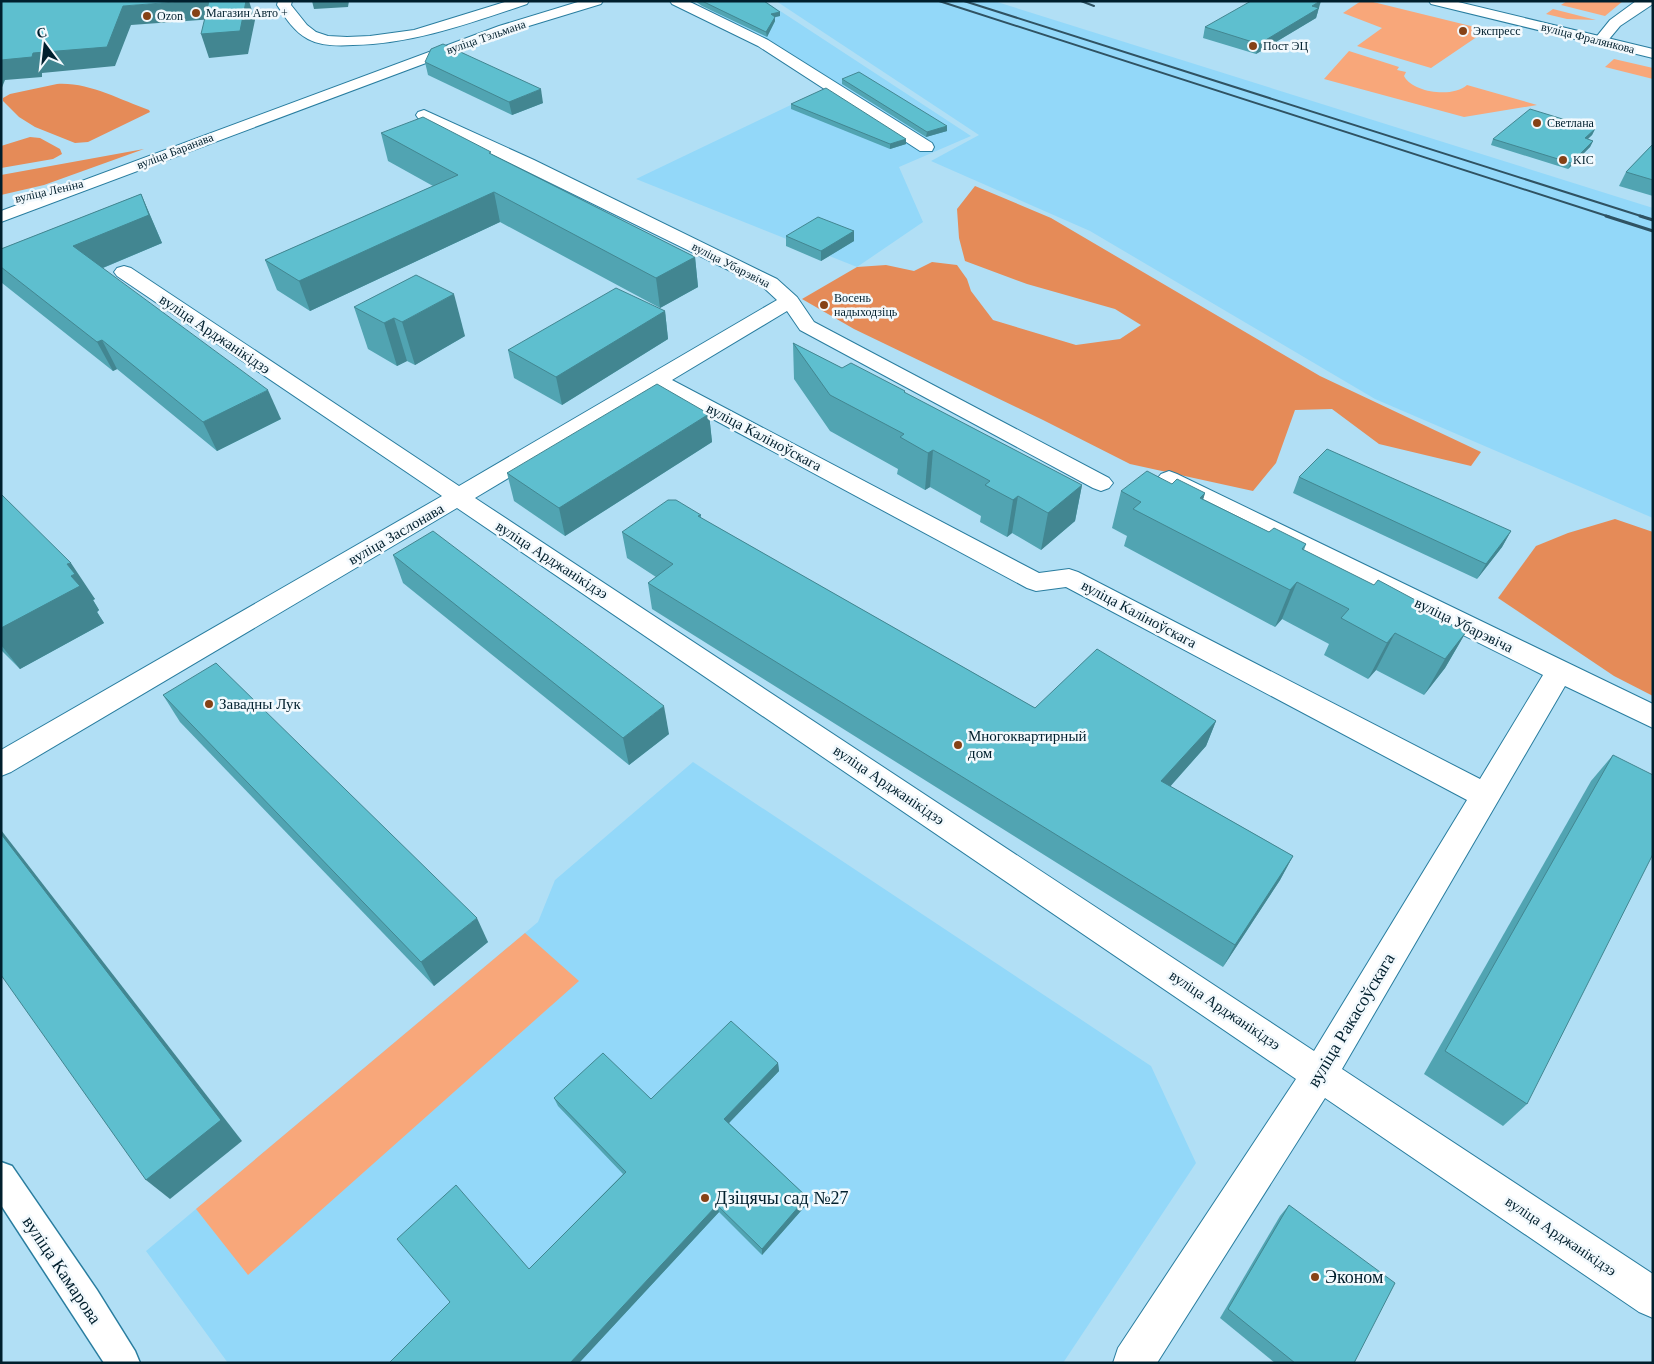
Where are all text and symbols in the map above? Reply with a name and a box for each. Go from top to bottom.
place label: Магазин Авто + [206,6,288,20]
marker: Магазин Авто + [190,7,202,19]
place label: Ozon [157,9,183,23]
marker: Ozon [141,10,153,22]
street label: вуліца Тэльмана [444,17,528,57]
north arrow [20,20,70,70]
street label: вуліца Фралянкова [1540,20,1637,57]
text: С [35,24,49,41]
place label: Экспресс [1473,24,1520,38]
marker: Экспресс [1457,25,1469,37]
place label: Пост ЭЦ [1263,39,1308,53]
marker: Пост ЭЦ [1247,40,1259,52]
place label: Светлана [1547,116,1595,130]
marker: Светлана [1531,117,1543,129]
street label: вуліца Баранава [135,130,216,172]
place label: KIC [1573,153,1594,167]
marker: KIC [1557,154,1569,166]
street label: вуліца Леніна [13,176,85,206]
street label: вуліца Убарэвіча [690,239,773,291]
street label: вуліца Арджанікідзэ [157,291,273,377]
place label: Восень надыходзіць [834,291,898,319]
marker: Восень надыходзіць [818,299,830,311]
street label: вуліца Каліноўскага [704,400,825,474]
street label: вуліца Заслонава [345,500,447,568]
street label: вуліца Арджанікідзэ [493,518,611,602]
street label: вуліца Каліноўскага [1079,577,1200,651]
street label: вуліца Убарэвіча [1412,594,1516,656]
place label: Завадны Лук [219,696,302,712]
marker: Завадны Лук [203,698,215,710]
place label: Многоквартирный дом [968,728,1087,761]
marker: Многоквартирный дом [952,739,964,751]
street label: вуліца Арджанікідзэ [831,742,947,828]
street label: вуліца Ракасоўскага [1303,949,1399,1091]
street label: вуліца Арджанікідзэ [1167,967,1283,1053]
place label: Дзіцячы сад №27 [715,1188,848,1208]
marker: Дзіцячы сад №27 [699,1192,711,1204]
street label: вуліца Арджанікідзэ [1503,1193,1619,1279]
street label: вуліца Камарова [19,1212,105,1328]
place label: Эконом [1325,1267,1383,1287]
marker: Эконом [1309,1271,1321,1283]

